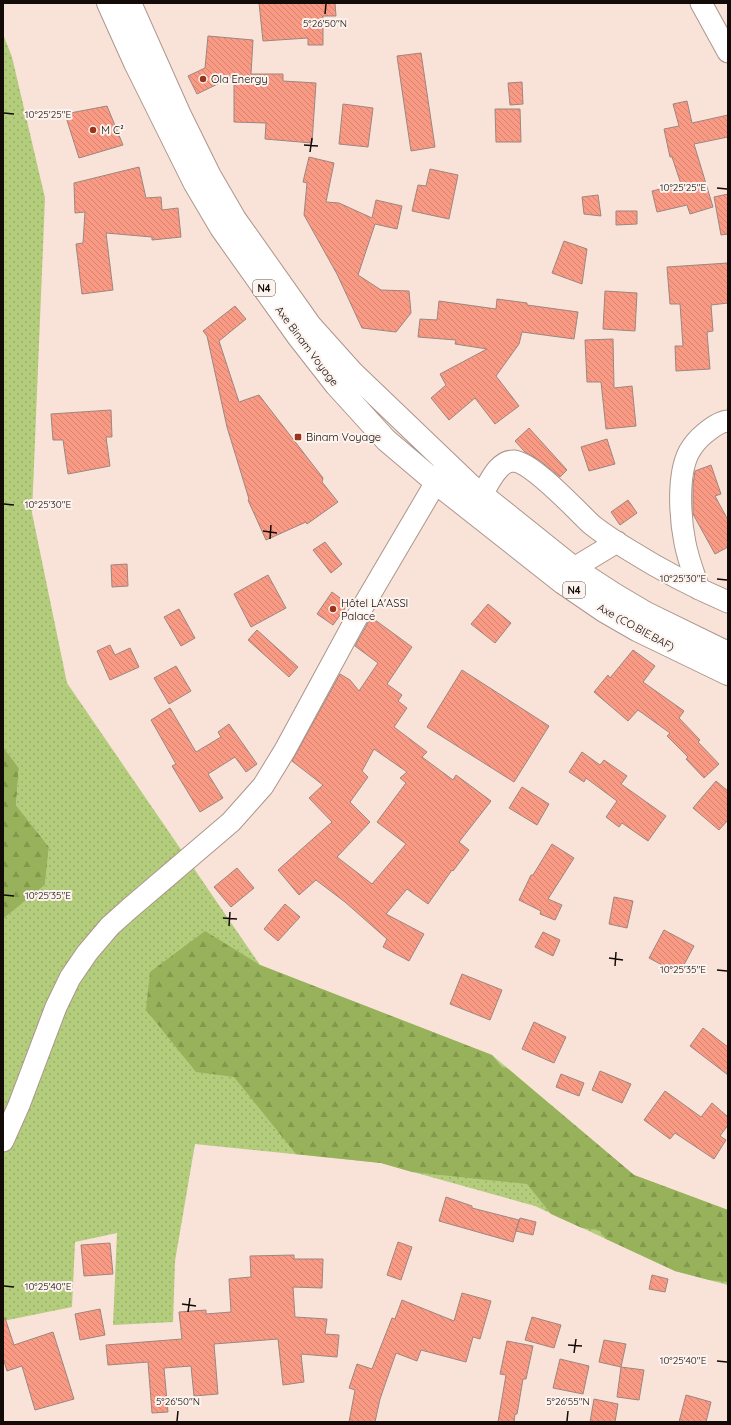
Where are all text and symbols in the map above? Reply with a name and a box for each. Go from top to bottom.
text: 5°26'50"N [303,17,347,30]
place label: Ola Energy [211,72,268,86]
marker: Ola Energy [198,74,208,84]
text: 10°25'25"E [25,108,72,121]
place label: M C² [101,123,124,137]
marker: M C² [88,125,98,135]
text: 10°25'25"E [660,181,707,194]
road number: N4 [253,280,275,296]
street label: Axe Binam Voyage [272,303,342,389]
place label: Binam Voyage [306,430,381,444]
marker: Binam Voyage [293,432,303,442]
text: 10°25'30"E [25,498,72,511]
text: 10°25'30"E [660,572,707,585]
road number: N4 [563,582,585,598]
place label: Hôtel LA'ASSI Palace [341,596,408,623]
street label: Axe (CO.BIE.BAF) [595,600,677,654]
marker: Hôtel LA'ASSI Palace [328,604,338,614]
text: 10°25'35"E [25,889,71,902]
text: 10°25'35"E [660,963,706,976]
text: 10°25'40"E [25,1280,72,1293]
text: 10°25'40"E [660,1354,707,1367]
text: 5°26'50"N [156,1395,200,1408]
text: 5°26'55"N [546,1395,590,1408]

